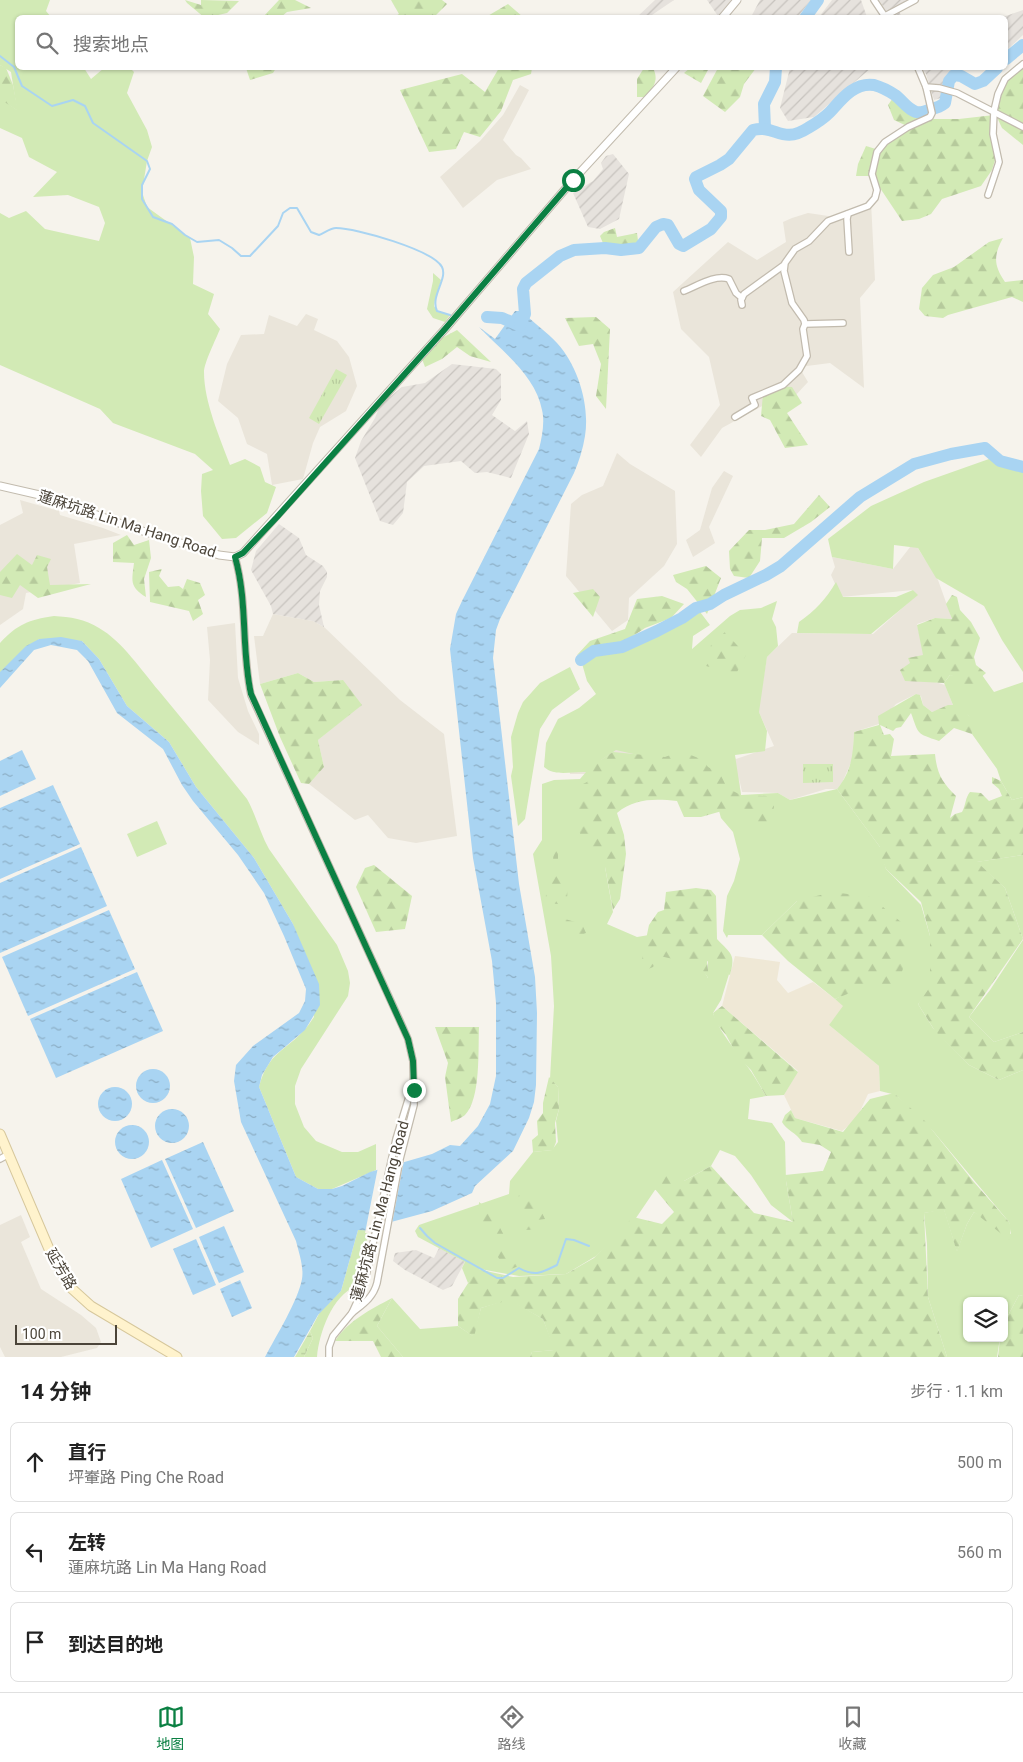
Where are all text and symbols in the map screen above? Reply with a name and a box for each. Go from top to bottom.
search box [15,15,1008,70]
icon: search [33,29,61,57]
text: 搜索地点 [73,33,149,56]
route start [562,169,585,192]
street label: 蓮麻坑路 Lin Ma Hang Road [36,487,218,561]
route end [403,1079,426,1102]
street label: 蓮麻坑路 Lin Ma Hang Road [347,1119,413,1303]
street label: 延芳路 [42,1245,80,1293]
map controls [963,1297,1008,1342]
button: layers [963,1297,1008,1342]
scale bar [15,1322,118,1345]
text: 100 m [22,1326,61,1342]
text: 14 分钟 [20,1380,91,1404]
text: 步行 · 1.1 km [911,1382,1003,1401]
text: 直行 [68,1441,106,1464]
icon: ahead [21,1448,49,1476]
text: 500 m [957,1453,1002,1472]
text: 坪輋路 Ping Che Road [68,1468,224,1487]
text: 左转 [68,1531,106,1554]
icon: left [21,1538,49,1566]
text: 560 m [957,1543,1002,1562]
text: 蓮麻坑路 Lin Ma Hang Road [68,1558,267,1577]
icon: arrive [21,1628,49,1656]
text: 到达目的地 [68,1633,163,1656]
tab: 地图 [157,1703,185,1753]
tab: 路线 [498,1703,526,1753]
tab: 收藏 [839,1703,867,1753]

